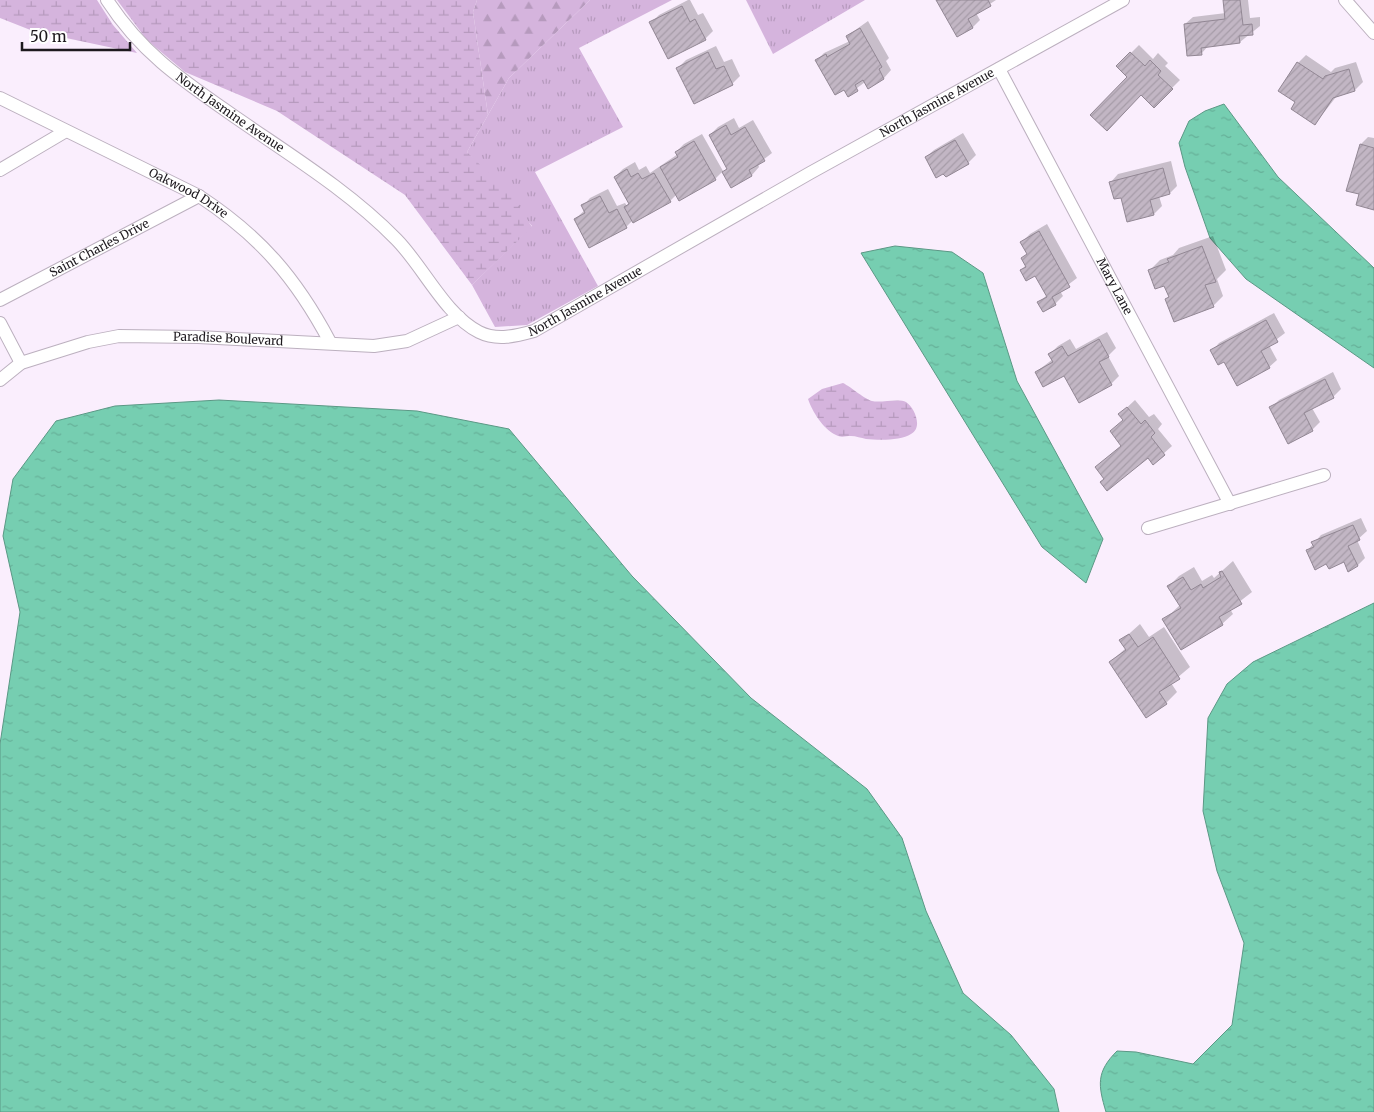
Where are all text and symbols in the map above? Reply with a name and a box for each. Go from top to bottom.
scale bar [22,20,130,52]
text: 50 m [30,27,67,46]
street label: North Jasmine Avenue [877,65,996,140]
street label: North Jasmine Avenue [173,69,287,155]
street label: Oakwood Drive [146,164,231,221]
street label: Saint Charles Drive [47,215,151,280]
street label: Mary Lane [1094,255,1136,317]
street label: North Jasmine Avenue [527,263,644,339]
street label: Paradise Boulevard [173,329,284,348]

